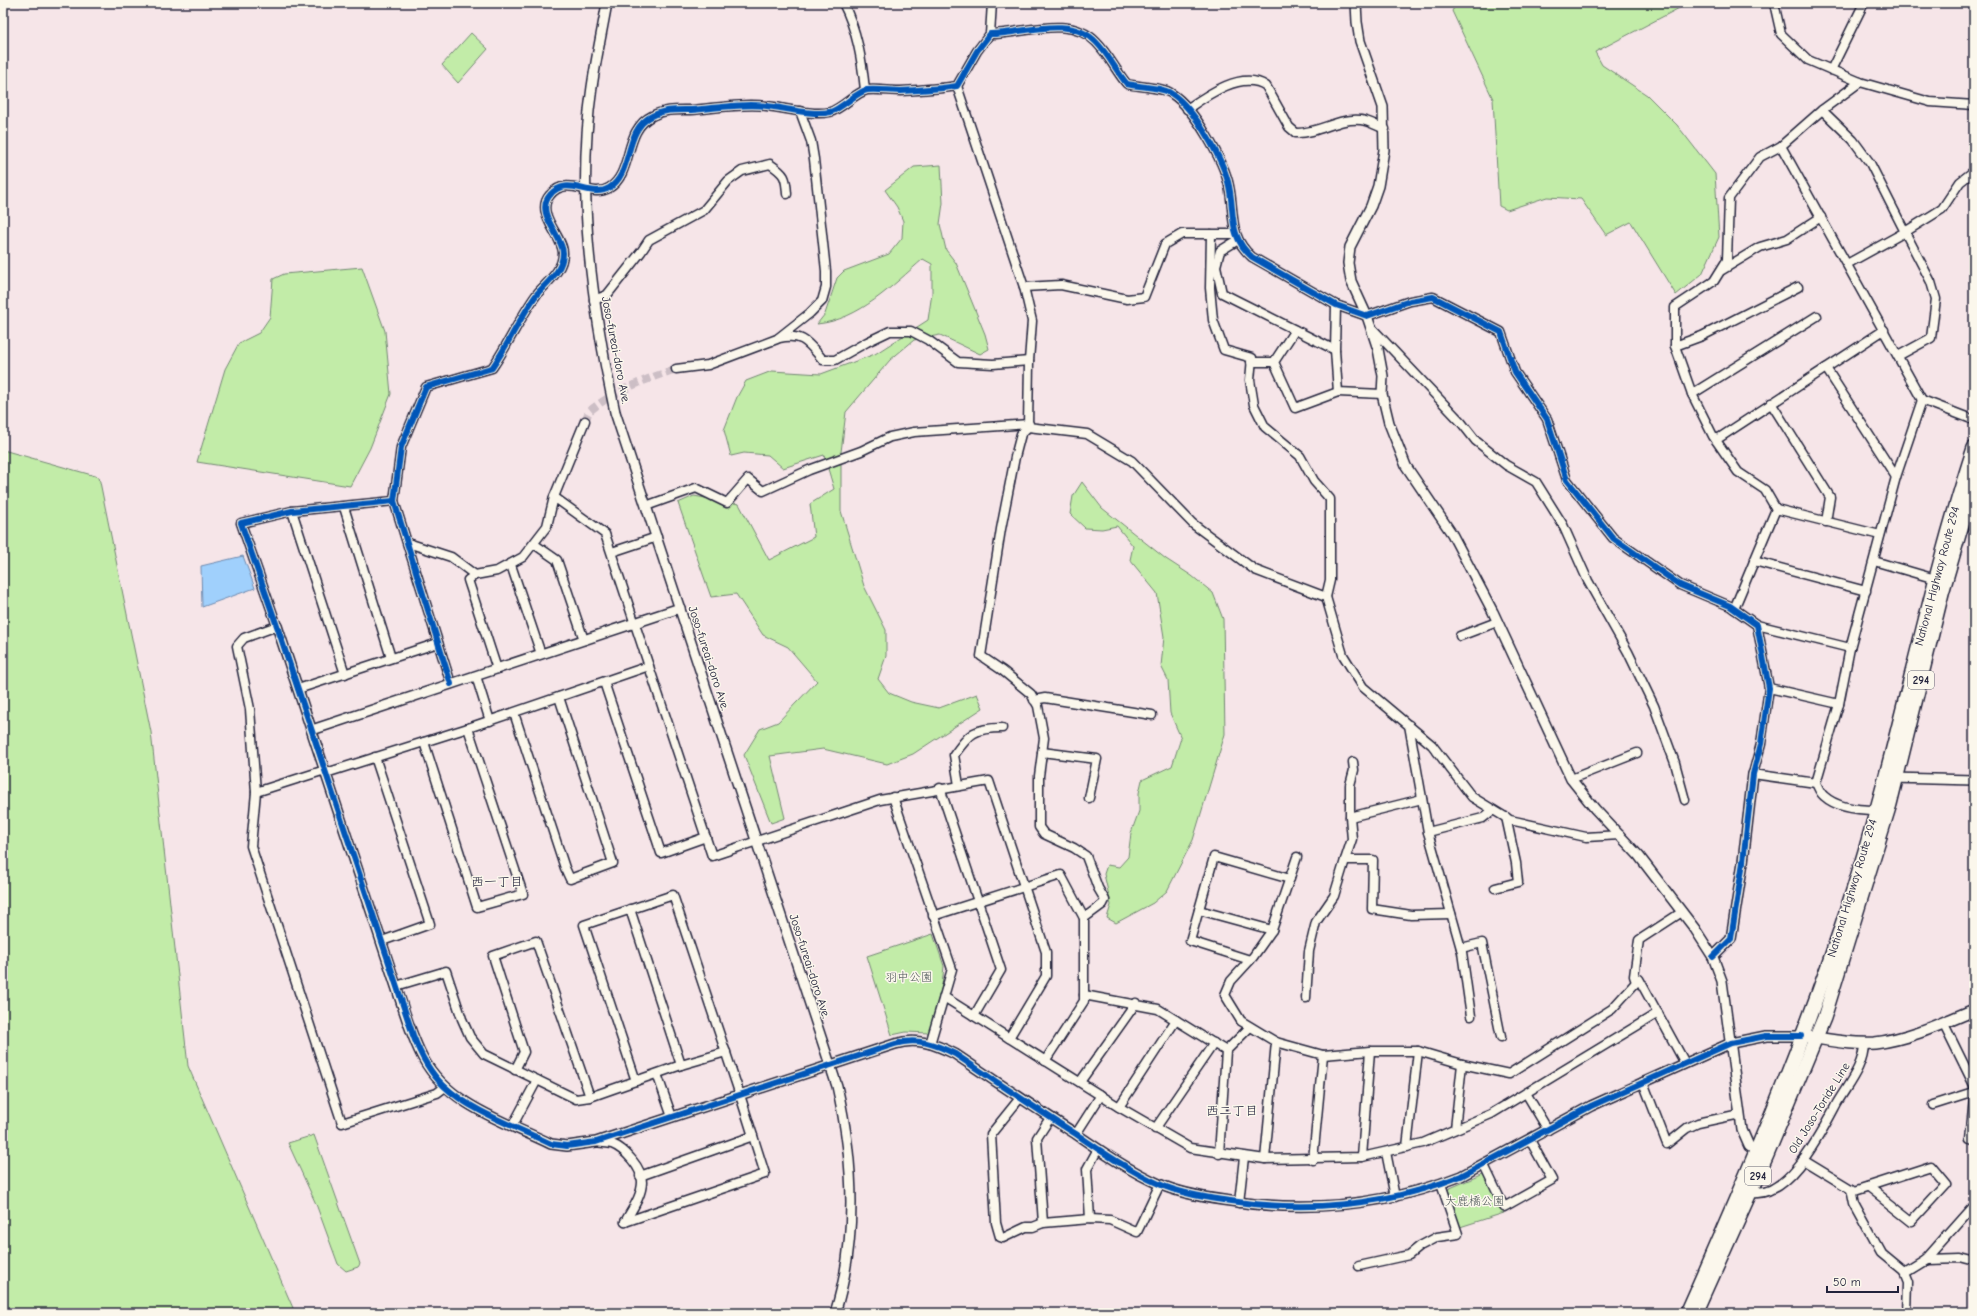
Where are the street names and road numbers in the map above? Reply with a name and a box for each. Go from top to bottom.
street label: Joso-fureai-doro Ave. [599,295,633,405]
street label: National Highway Route 294 [1912,505,1962,647]
street label: Joso-fureai-doro Ave. [686,604,733,712]
road number: 294 [1908,671,1934,689]
street label: National Highway Route 294 [1824,817,1880,959]
street label: Joso-fureai-doro Ave. [787,912,834,1020]
street label: Old Joso-Toride Line [1785,1060,1853,1156]
road number: 294 [1745,1167,1771,1185]

